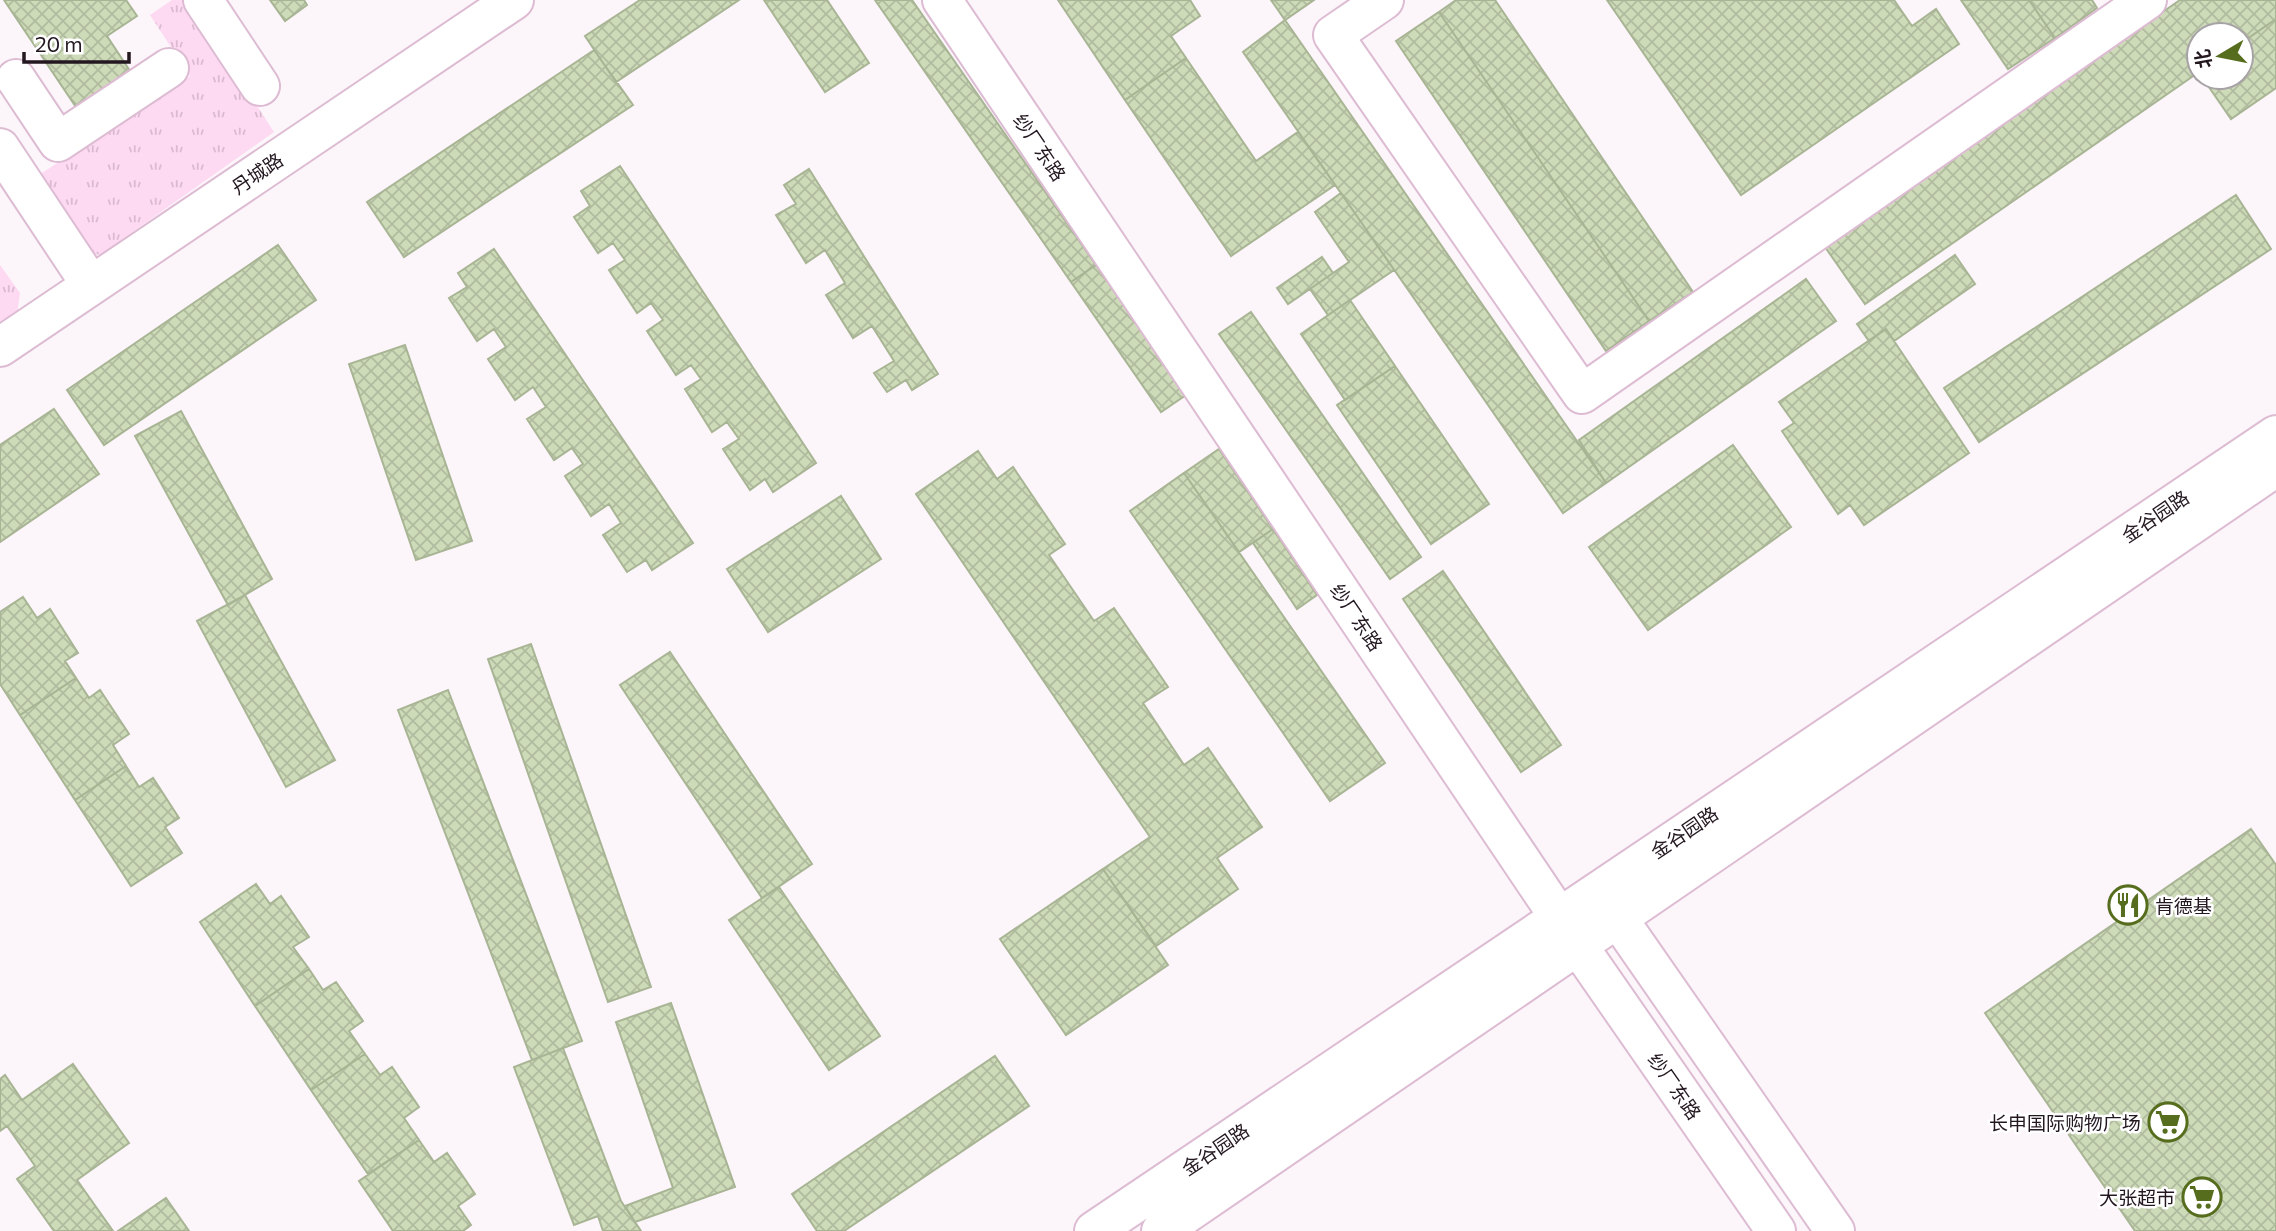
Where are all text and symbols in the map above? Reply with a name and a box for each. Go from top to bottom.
scale bar [24,21,130,65]
north arrow [2185,21,2255,91]
text: 20 m [35,31,83,56]
text: 北 [2190,48,2216,70]
street label: 纱厂东路 [1009,109,1071,185]
street label: 丹城路 [227,148,287,198]
street label: 金谷园路 [2117,485,2193,547]
street label: 纱厂东路 [1326,579,1388,655]
street label: 金谷园路 [1646,801,1722,863]
restaurant icon: 肯德基 [2107,884,2149,926]
place label: 肯德基 [2155,894,2212,917]
street label: 纱厂东路 [1644,1048,1706,1124]
supermarket icon: 长申国际购物广场 [2147,1101,2189,1143]
place label: 长申国际购物广场 [1989,1111,2141,1134]
street label: 金谷园路 [1177,1118,1253,1180]
supermarket icon: 大张超市 [2181,1176,2223,1218]
place label: 大张超市 [2099,1186,2175,1209]

